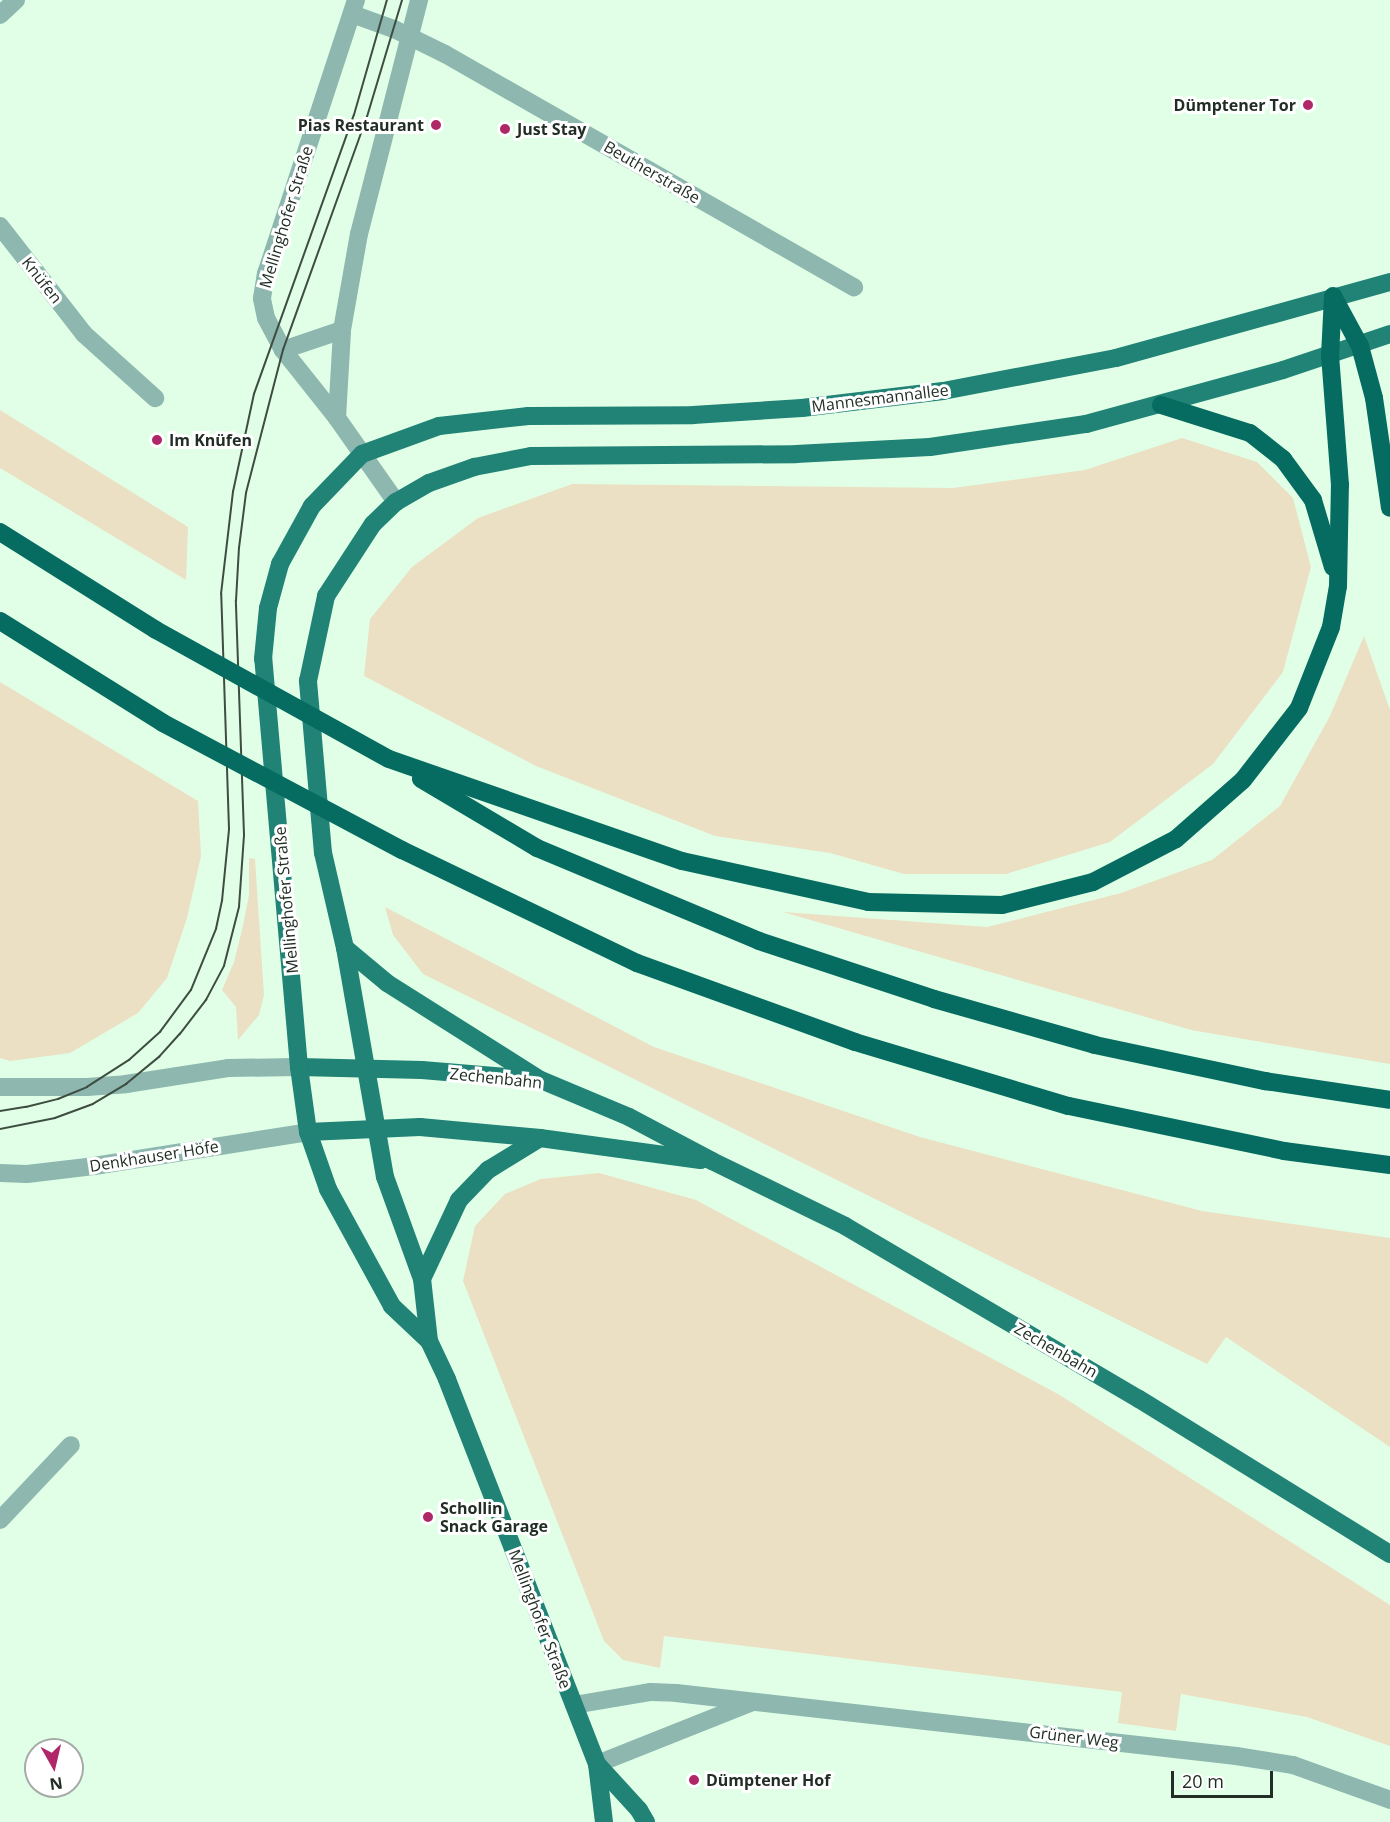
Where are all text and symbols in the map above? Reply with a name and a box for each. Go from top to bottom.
place label: Dümptener Tor [1174,95,1296,115]
marker: Dümptener Tor [1301,98,1315,112]
place label: Pias Restaurant [298,115,424,135]
marker: Pias Restaurant [429,118,443,132]
place label: Just Stay [517,119,586,139]
marker: Just Stay [498,122,512,136]
street label: Beutherstraße [600,137,704,207]
street label: Mellinghofer Straße [255,144,317,290]
street label: Knüfen [18,253,66,307]
street label: Mannesmannallee [810,380,950,416]
place label: Im Knüfen [169,430,252,450]
marker: Im Knüfen [150,433,164,447]
street label: Mellinghofer Straße [270,826,302,974]
street label: Zechenbahn [449,1064,543,1092]
street label: Denkhauser Höfe [88,1136,220,1176]
street label: Zechenbahn [1011,1319,1101,1381]
place label: Schollin Snack Garage [440,1498,548,1536]
marker: Schollin Snack Garage [421,1510,435,1524]
street label: Mellinghofer Straße [505,1547,575,1691]
street label: Grüner Weg [1028,1722,1120,1752]
north arrow [24,1738,84,1798]
scale bar [1174,1759,1276,1797]
text: 20 m [1182,1769,1224,1793]
place label: Dümptener Hof [706,1770,830,1790]
text: N [48,1772,64,1796]
marker: Dümptener Hof [687,1773,701,1787]

